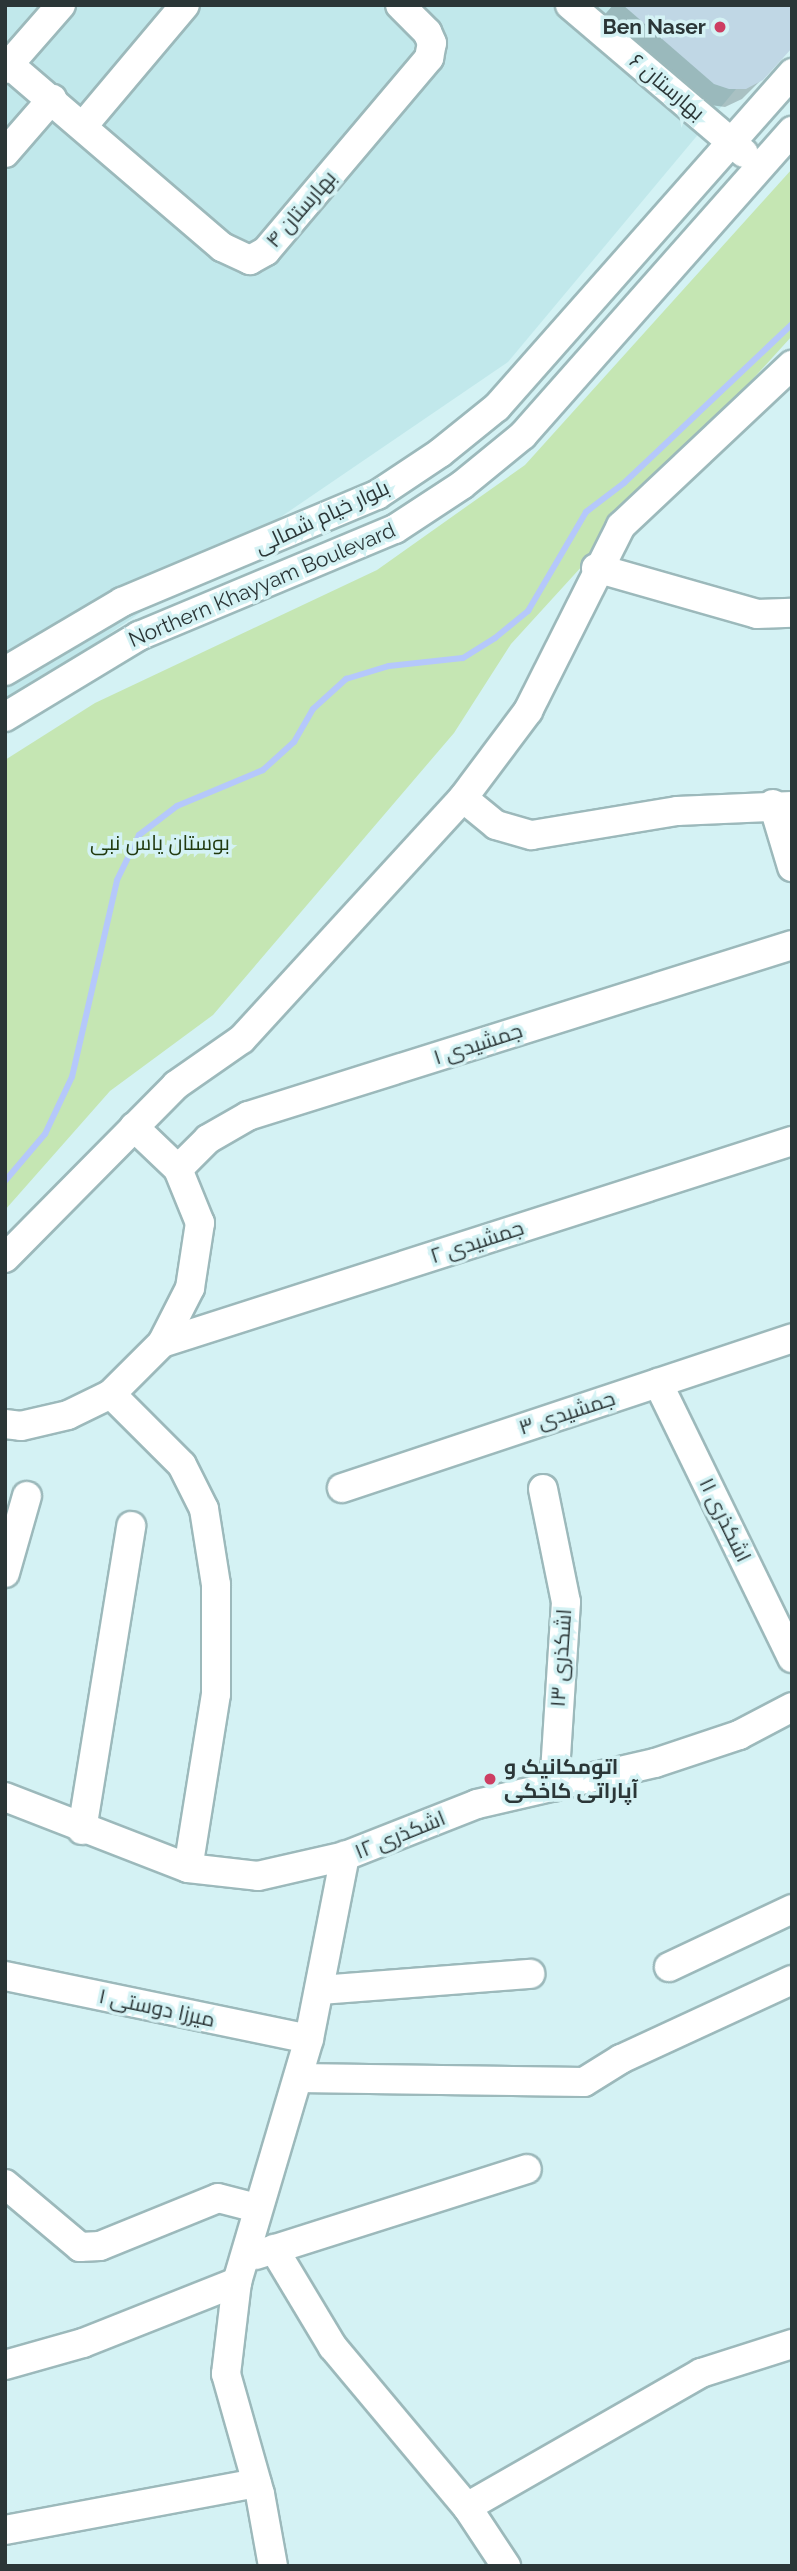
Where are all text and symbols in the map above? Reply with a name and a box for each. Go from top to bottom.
place label: Ben Naser [602,14,706,40]
marker: Ben Naser [712,19,728,35]
street label: بهارستان ۶ [624,48,710,126]
street label: بهارستان ۴ [261,165,341,253]
street label: بلوار خیام شمالی [251,475,393,559]
street label: Northern Khayyam Boulevard [125,517,399,653]
park label: بوستان یاس نبی [90,830,230,856]
street label: جمشیدی ۱ [430,1018,526,1070]
street label: جمشیدی ۲ [427,1215,527,1269]
street label: جمشیدی ۳ [516,1386,618,1440]
street label: اشکذری ۱۱ [694,1474,756,1566]
street label: اشکذری ۱۳ [545,1608,577,1708]
place label: اتومکانیک و آپاراتی کاخکی [504,1754,638,1804]
marker: اتومکانیک و آپاراتی کاخکی [482,1771,498,1787]
street label: اشکذری ۱۲ [351,1805,449,1865]
street label: میرزا دوستی ۱ [97,1983,217,2033]

